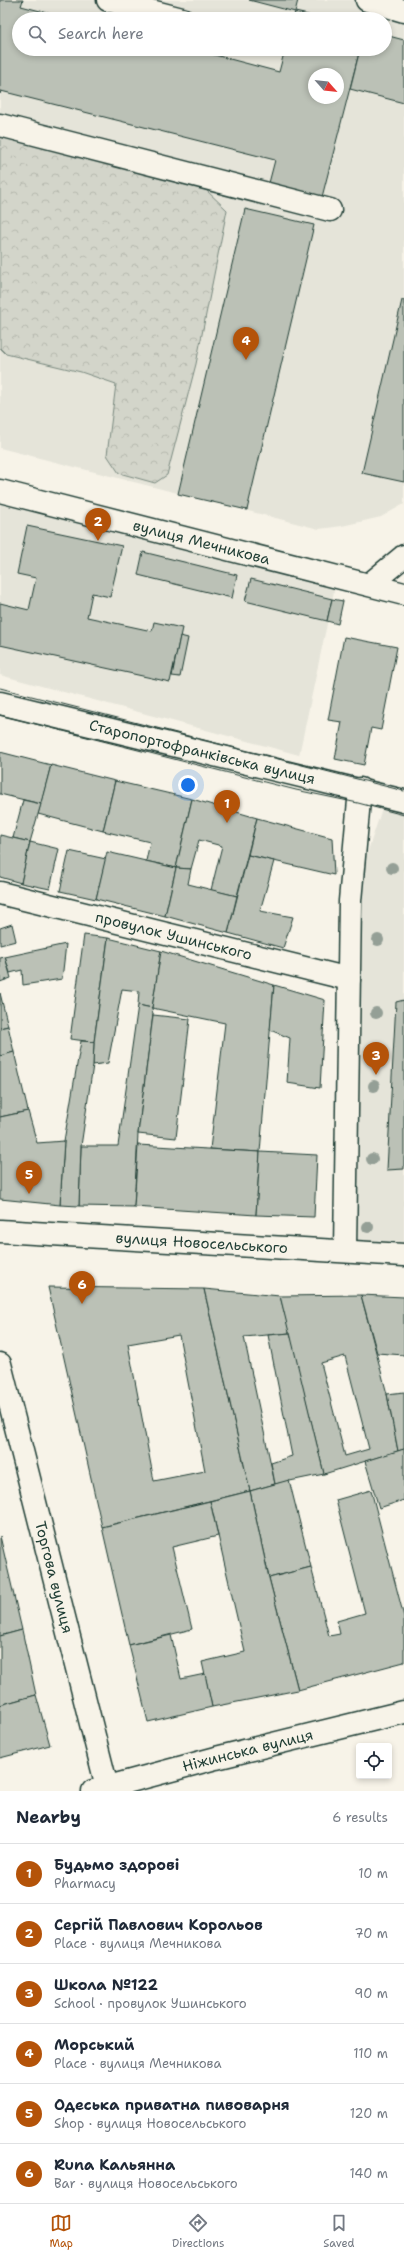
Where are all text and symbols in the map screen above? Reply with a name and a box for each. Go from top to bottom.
search box [12,12,392,56]
icon: search [26,23,48,45]
text: Search here [58,24,144,44]
north arrow [308,68,344,104]
pin: 4 [233,327,259,360]
pin: 2 [85,508,111,541]
street label: вулиця Мечникова [131,515,273,570]
street label: Старопортофранківська вулиця [87,715,317,789]
your location [178,775,198,795]
pin: 1 [214,790,240,823]
street label: провулок Ушинського [93,907,254,965]
pin: 3 [363,1042,389,1075]
pin: 5 [16,1161,42,1194]
street label: вулиця Новосельського [115,1228,288,1258]
pin: 6 [69,1271,95,1304]
street label: Торгова вулиця [30,1519,78,1635]
street label: Ніжинська вулиця [180,1725,315,1777]
map controls [356,1743,392,1779]
button: locate [356,1743,392,1779]
text: Nearby [16,1806,81,1828]
text: 6 results [332,1809,388,1826]
text: Будьмо здорові [54,1855,179,1875]
text: 1 [26,1865,32,1882]
text: 10 m [358,1865,388,1882]
text: Pharmacy [54,1875,116,1892]
text: Сергій Павлович Корольов [54,1915,263,1935]
text: 2 [24,1925,34,1942]
text: 70 m [354,1925,388,1942]
text: Place · вулиця Мечникова [54,1935,222,1952]
text: Школа №122 [54,1975,158,1995]
text: 3 [24,1985,34,2002]
text: 90 m [354,1985,388,2002]
text: School · провулок Ушинського [54,1995,247,2012]
text: Морський [54,2035,134,2055]
text: 4 [24,2045,34,2062]
text: 110 m [353,2045,388,2062]
text: Place · вулиця Мечникова [54,2055,222,2072]
text: Одеська приватна пивоварня [54,2095,290,2115]
text: 5 [25,2105,33,2122]
text: 120 m [350,2105,388,2122]
text: Shop · вулиця Новосельського [54,2115,246,2132]
text: Runa Кальянна [54,2155,175,2175]
text: 6 [24,2165,34,2182]
text: 140 m [349,2165,388,2182]
text: Bar · вулиця Новосельського [54,2175,238,2192]
tab: Map [49,2212,73,2251]
tab: Directions [172,2212,224,2251]
tab: Saved [323,2212,355,2251]

